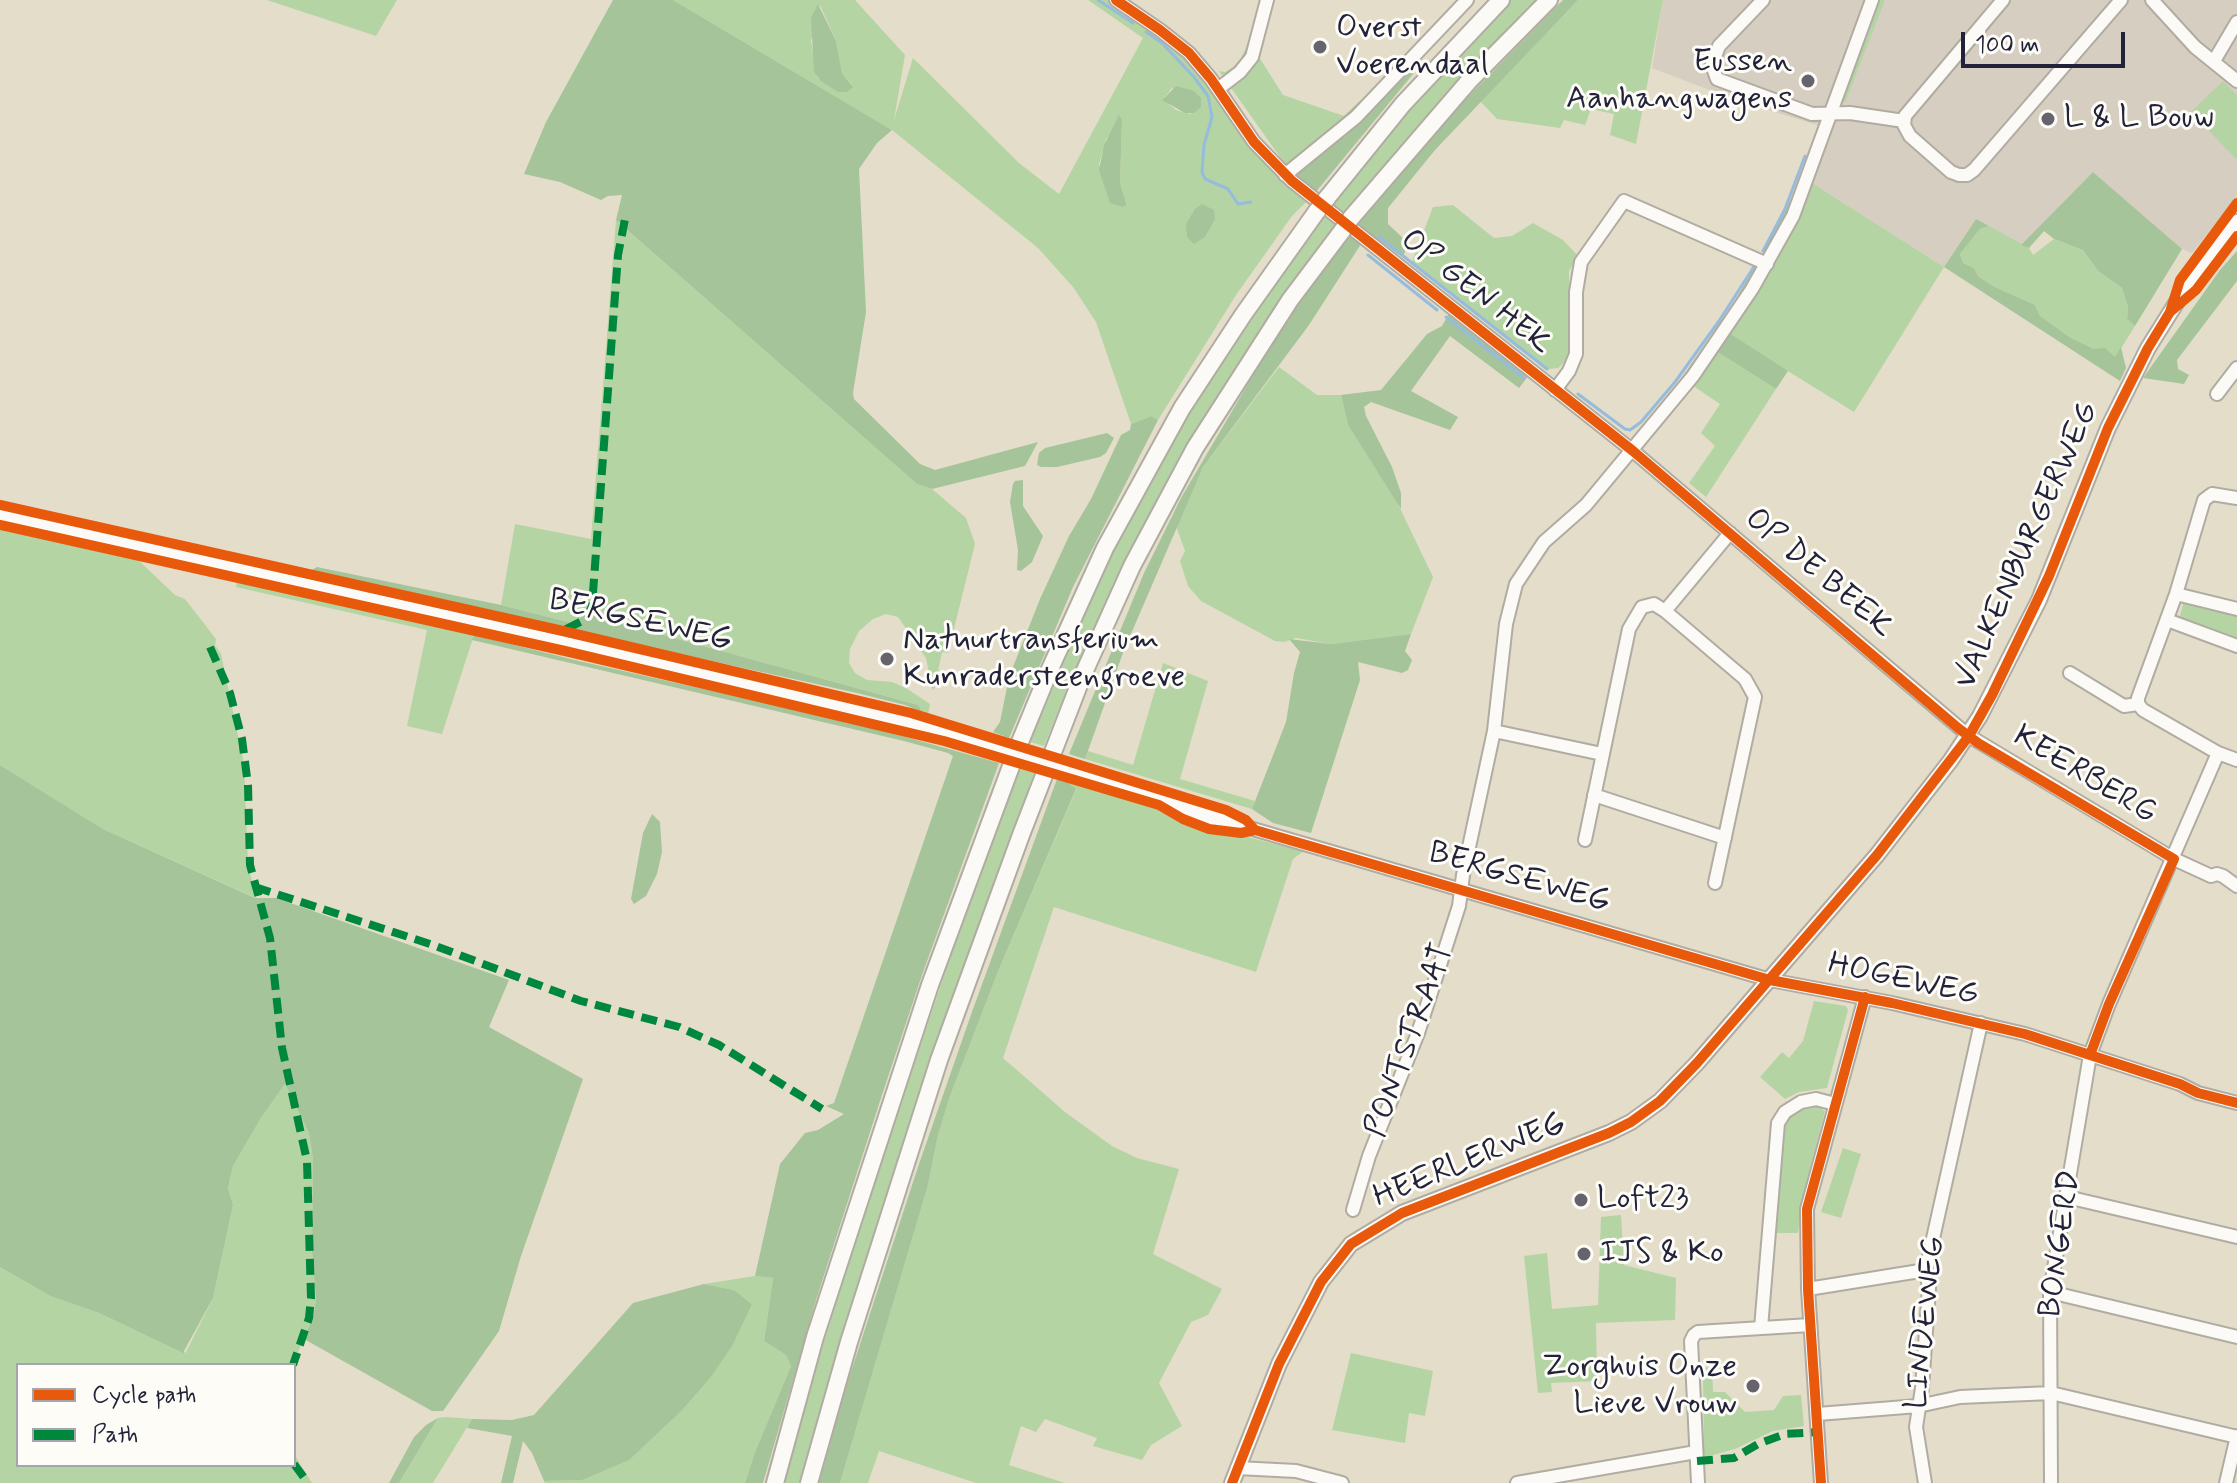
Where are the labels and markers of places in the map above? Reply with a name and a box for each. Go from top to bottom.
place label: Overst Voerendaal [1336,10,1488,85]
marker: Overst Voerendaal [1311,38,1329,56]
place label: Eussen Aanhangwagens [1566,44,1792,119]
marker: Eussen Aanhangwagens [1799,72,1817,90]
place label: L & L Bouw [2064,100,2214,138]
marker: L & L Bouw [2039,110,2057,128]
place label: Natuurtransferium Kunradersteengroeve [903,622,1185,697]
marker: Natuurtransferium Kunradersteengroeve [878,650,896,668]
place label: Loft23 [1597,1181,1689,1219]
marker: Loft23 [1572,1191,1590,1209]
place label: IJS & Ko [1600,1235,1724,1273]
marker: IJS & Ko [1575,1245,1593,1263]
place label: Zorghuis Onze Lieve Vrouw [1542,1349,1737,1424]
marker: Zorghuis Onze Lieve Vrouw [1744,1377,1762,1395]

